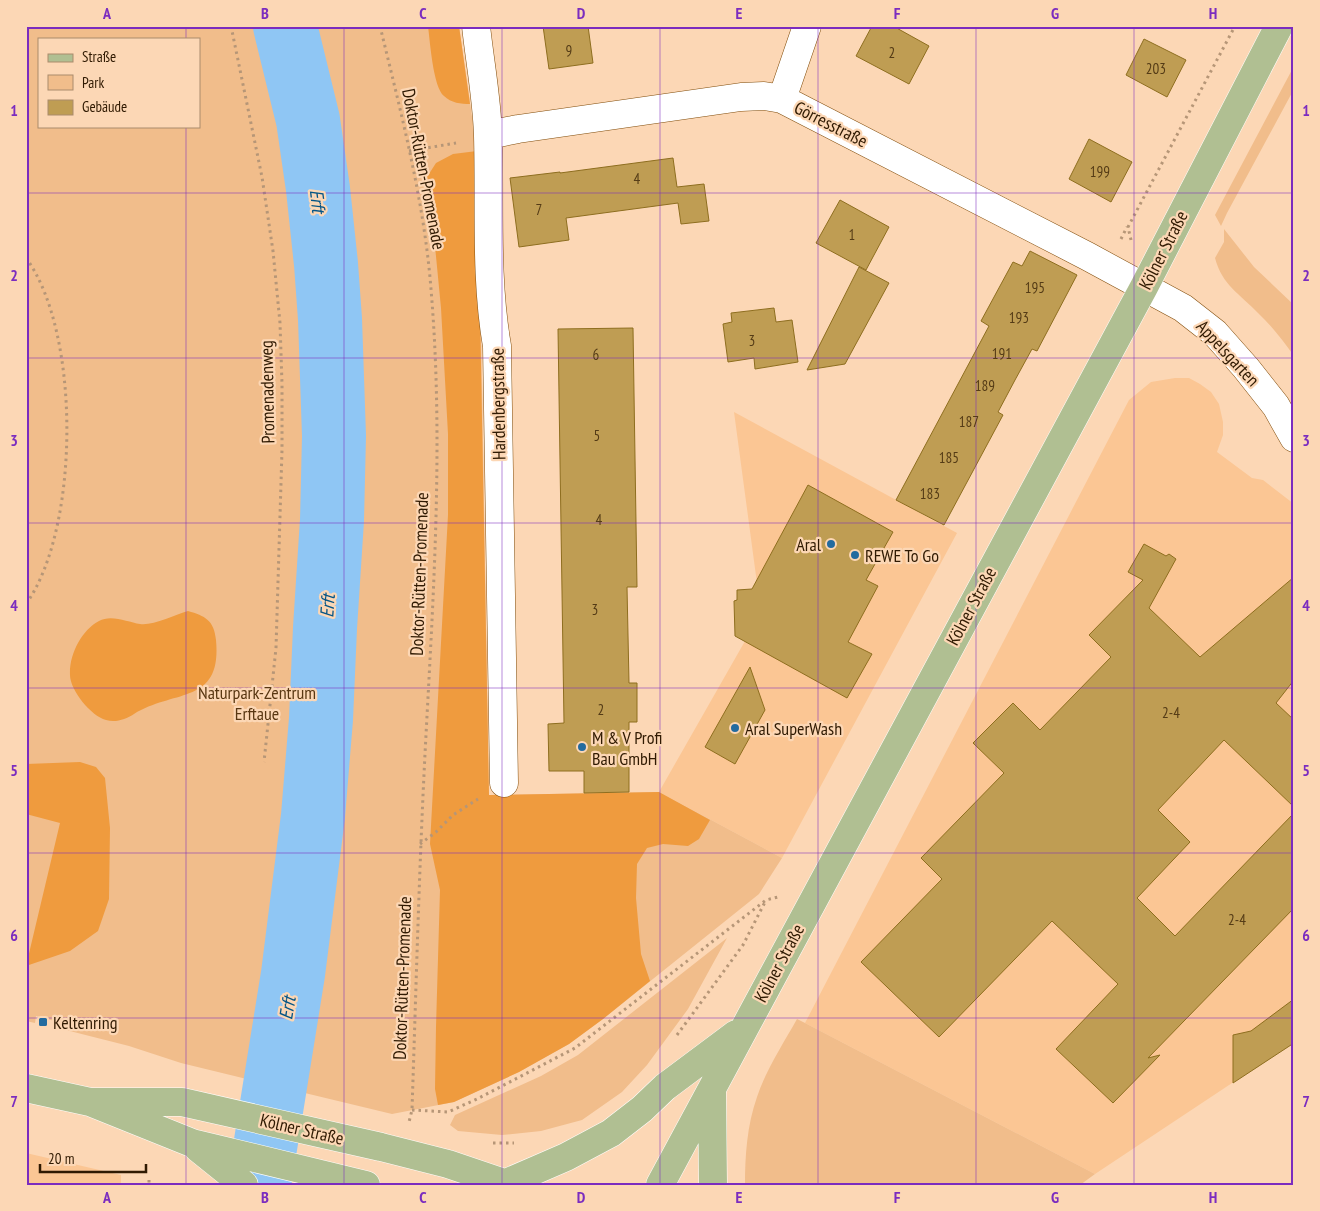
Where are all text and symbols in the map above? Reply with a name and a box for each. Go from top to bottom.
text: A [102,3,112,23]
text: B [261,3,269,23]
text: C [419,3,427,23]
text: D [577,3,586,23]
text: E [736,3,743,23]
text: F [894,3,901,23]
text: G [1051,3,1059,23]
text: H [1209,3,1217,23]
legend [38,38,200,128]
house number: 9 [566,41,572,60]
house number: 2 [889,43,895,62]
text: Straße [82,47,116,66]
house number: 203 [1146,59,1166,78]
text: Park [82,73,104,92]
street label: Doktor-Rütten-Promenade [397,87,451,251]
street label: Görresstraße [790,96,872,152]
text: Gebäude [82,97,127,116]
text: 1 [10,100,18,120]
text: 1 [1302,100,1310,120]
house number: 199 [1090,162,1110,181]
house number: 4 [634,169,641,188]
water label: Erft [305,188,332,217]
house number: 7 [536,200,542,219]
street label: Kölner Straße [1133,207,1193,293]
house number: 1 [849,225,855,244]
text: 2 [10,265,18,285]
text: 2 [1302,265,1310,285]
house number: 195 [1025,278,1045,297]
house number: 193 [1009,308,1029,327]
street label: Appelsgarten [1191,315,1265,391]
house number: 3 [749,331,755,350]
street label: Promenadenweg [255,340,279,444]
house number: 191 [992,344,1012,363]
house number: 6 [593,345,600,364]
street label: Hardenbergstraße [486,348,510,460]
house number: 189 [975,376,995,395]
house number: 187 [959,412,979,431]
house number: 5 [594,426,600,445]
text: 3 [10,430,18,450]
text: 3 [1302,430,1310,450]
house number: 185 [939,448,959,467]
house number: 183 [920,484,940,503]
street label: Doktor-Rütten-Promenade [405,492,433,656]
house number: 4 [596,510,603,529]
place label: Aral [796,533,822,556]
marker: Aral [825,538,837,550]
place label: REWE To Go [865,544,939,567]
marker: REWE To Go [849,549,861,561]
street label: Kölner Straße [941,563,1001,649]
water label: Erft [314,591,340,618]
text: 4 [10,595,18,615]
text: 4 [1302,595,1310,615]
house number: 3 [592,600,598,619]
park label: Naturpark-Zentrum Erftaue [198,681,316,725]
house number: 2 [598,700,604,719]
house number: 2-4 [1162,703,1180,722]
place label: Aral SuperWash [745,717,842,740]
marker: Aral SuperWash [729,722,741,734]
place label: M & V Profi Bau GmbH [592,726,662,770]
marker: M & V Profi Bau GmbH [576,741,588,753]
text: 5 [10,760,18,780]
text: 5 [1302,760,1310,780]
street label: Doktor-Rütten-Promenade [388,896,416,1060]
house number: 2-4 [1228,910,1246,929]
street label: Kölner Straße [749,920,809,1006]
text: 6 [10,925,18,945]
text: 6 [1302,925,1310,945]
water label: Erft [273,992,301,1021]
place label: Keltenring [53,1011,117,1034]
marker: Keltenring [37,1016,49,1028]
text: 7 [10,1091,18,1111]
text: 7 [1302,1091,1310,1111]
street label: Kölner Straße [258,1108,346,1150]
scale bar [40,1141,146,1173]
text: 20 m [48,1149,74,1168]
text: A [102,1187,112,1207]
text: B [261,1187,269,1207]
text: C [419,1187,427,1207]
text: D [577,1187,586,1207]
text: E [736,1187,743,1207]
text: F [894,1187,901,1207]
text: G [1051,1187,1059,1207]
text: H [1209,1187,1217,1207]

